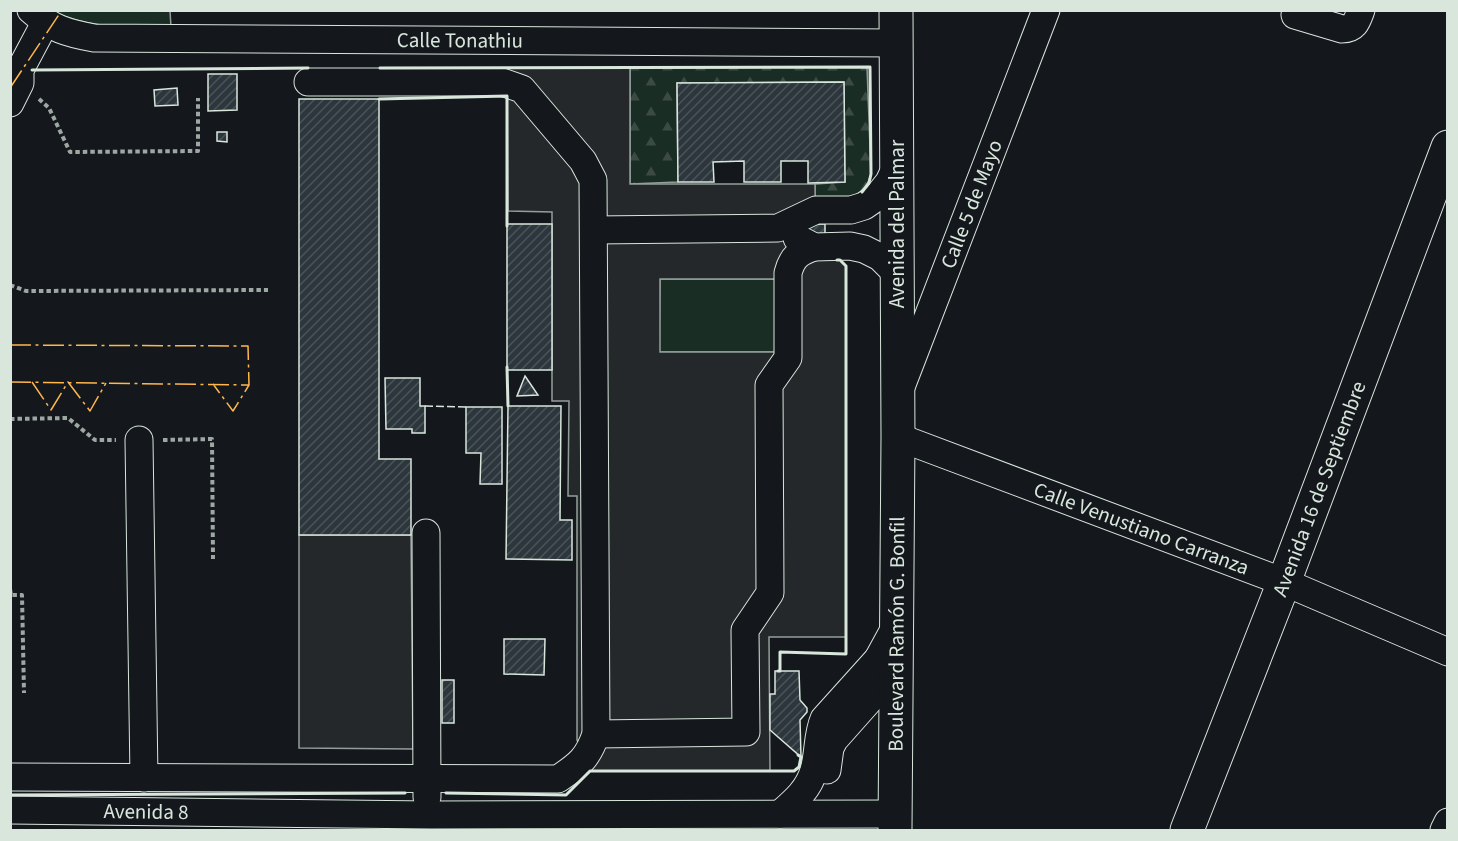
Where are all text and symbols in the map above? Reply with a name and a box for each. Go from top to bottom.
street label: Calle Tonathiu [397,25,523,56]
street label: Calle 5 de Mayo [933,135,1010,273]
street label: Avenida del Palmar [882,139,912,308]
street label: Avenida 16 de Septiembre [1265,377,1373,601]
street label: Calle Venustiano Carranza [1029,474,1253,583]
street label: Boulevard Ramón G. Bonfil [881,516,912,752]
street label: Avenida 8 [103,796,189,827]

